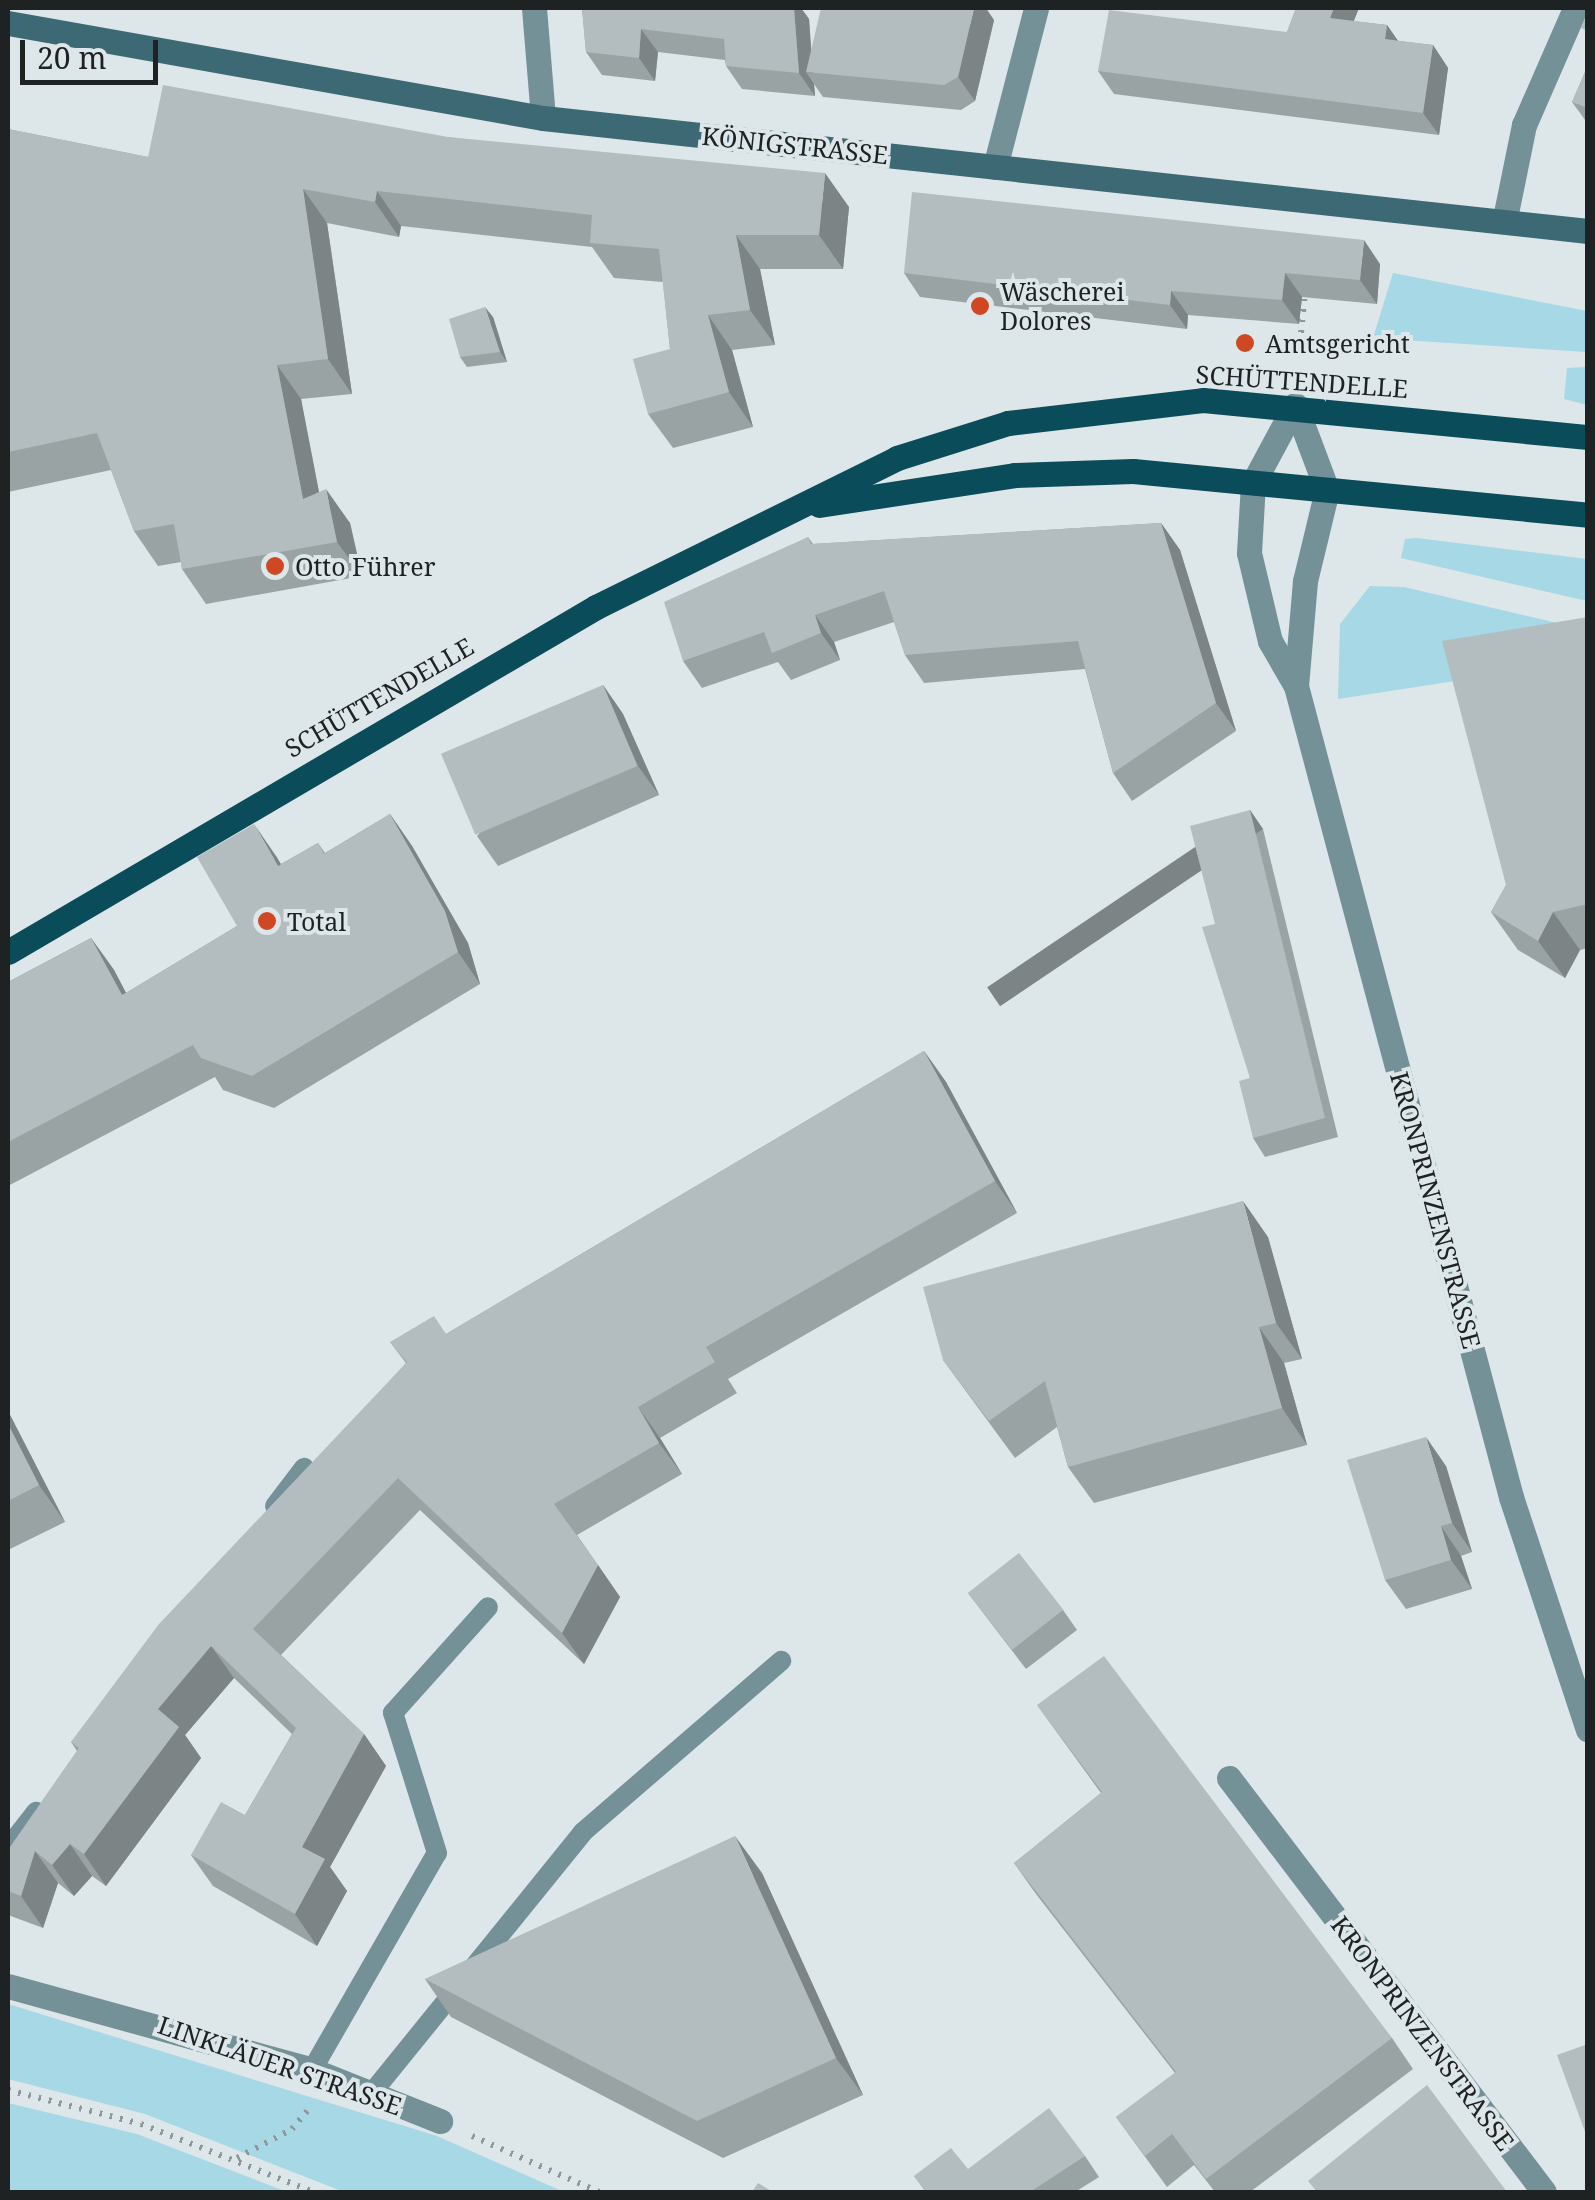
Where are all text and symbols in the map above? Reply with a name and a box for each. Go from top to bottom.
scale bar [25,20,162,82]
text: 20 m [37,37,107,78]
street label: KÖNIGSTRASSE [701,120,889,170]
place label: Wäscherei Dolores [1000,277,1124,336]
marker: Wäscherei Dolores [969,295,991,317]
place label: Amtsgericht [1265,328,1410,358]
marker: Amtsgericht [1234,332,1256,354]
street label: SCHÜTTENDELLE [1195,359,1409,403]
place label: Otto Führer [295,551,435,581]
marker: Otto Führer [264,555,286,577]
street label: SCHÜTTENDELLE [279,631,479,763]
place label: Total [287,906,346,936]
marker: Total [256,910,278,932]
street label: KRONPRINZENSTRASSE [1385,1068,1487,1352]
street label: KRONPRINZENSTRASSE [1325,1910,1521,2156]
street label: LINKLÄUER STRASSE [154,2009,406,2121]

